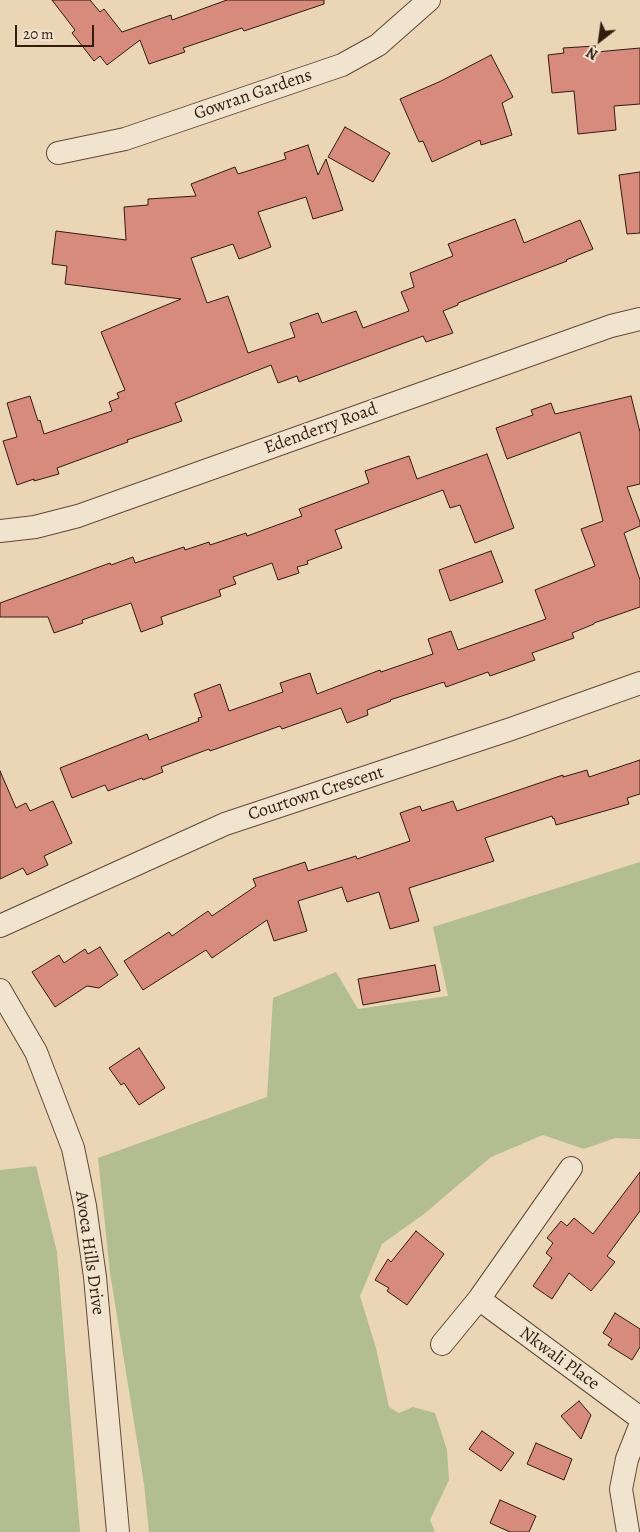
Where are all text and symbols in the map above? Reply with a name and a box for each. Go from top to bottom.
scale bar [18,15,96,47]
north arrow [575,15,625,65]
text: 20 m [23,24,54,44]
text: N [583,43,601,64]
street label: Gowran Gardens [191,65,315,125]
street label: Edenderry Road [262,399,380,459]
street label: Courtown Crescent [245,762,387,826]
street label: Avoca Hills Drive [70,1190,108,1316]
street label: Nkwali Place [515,1323,603,1395]

